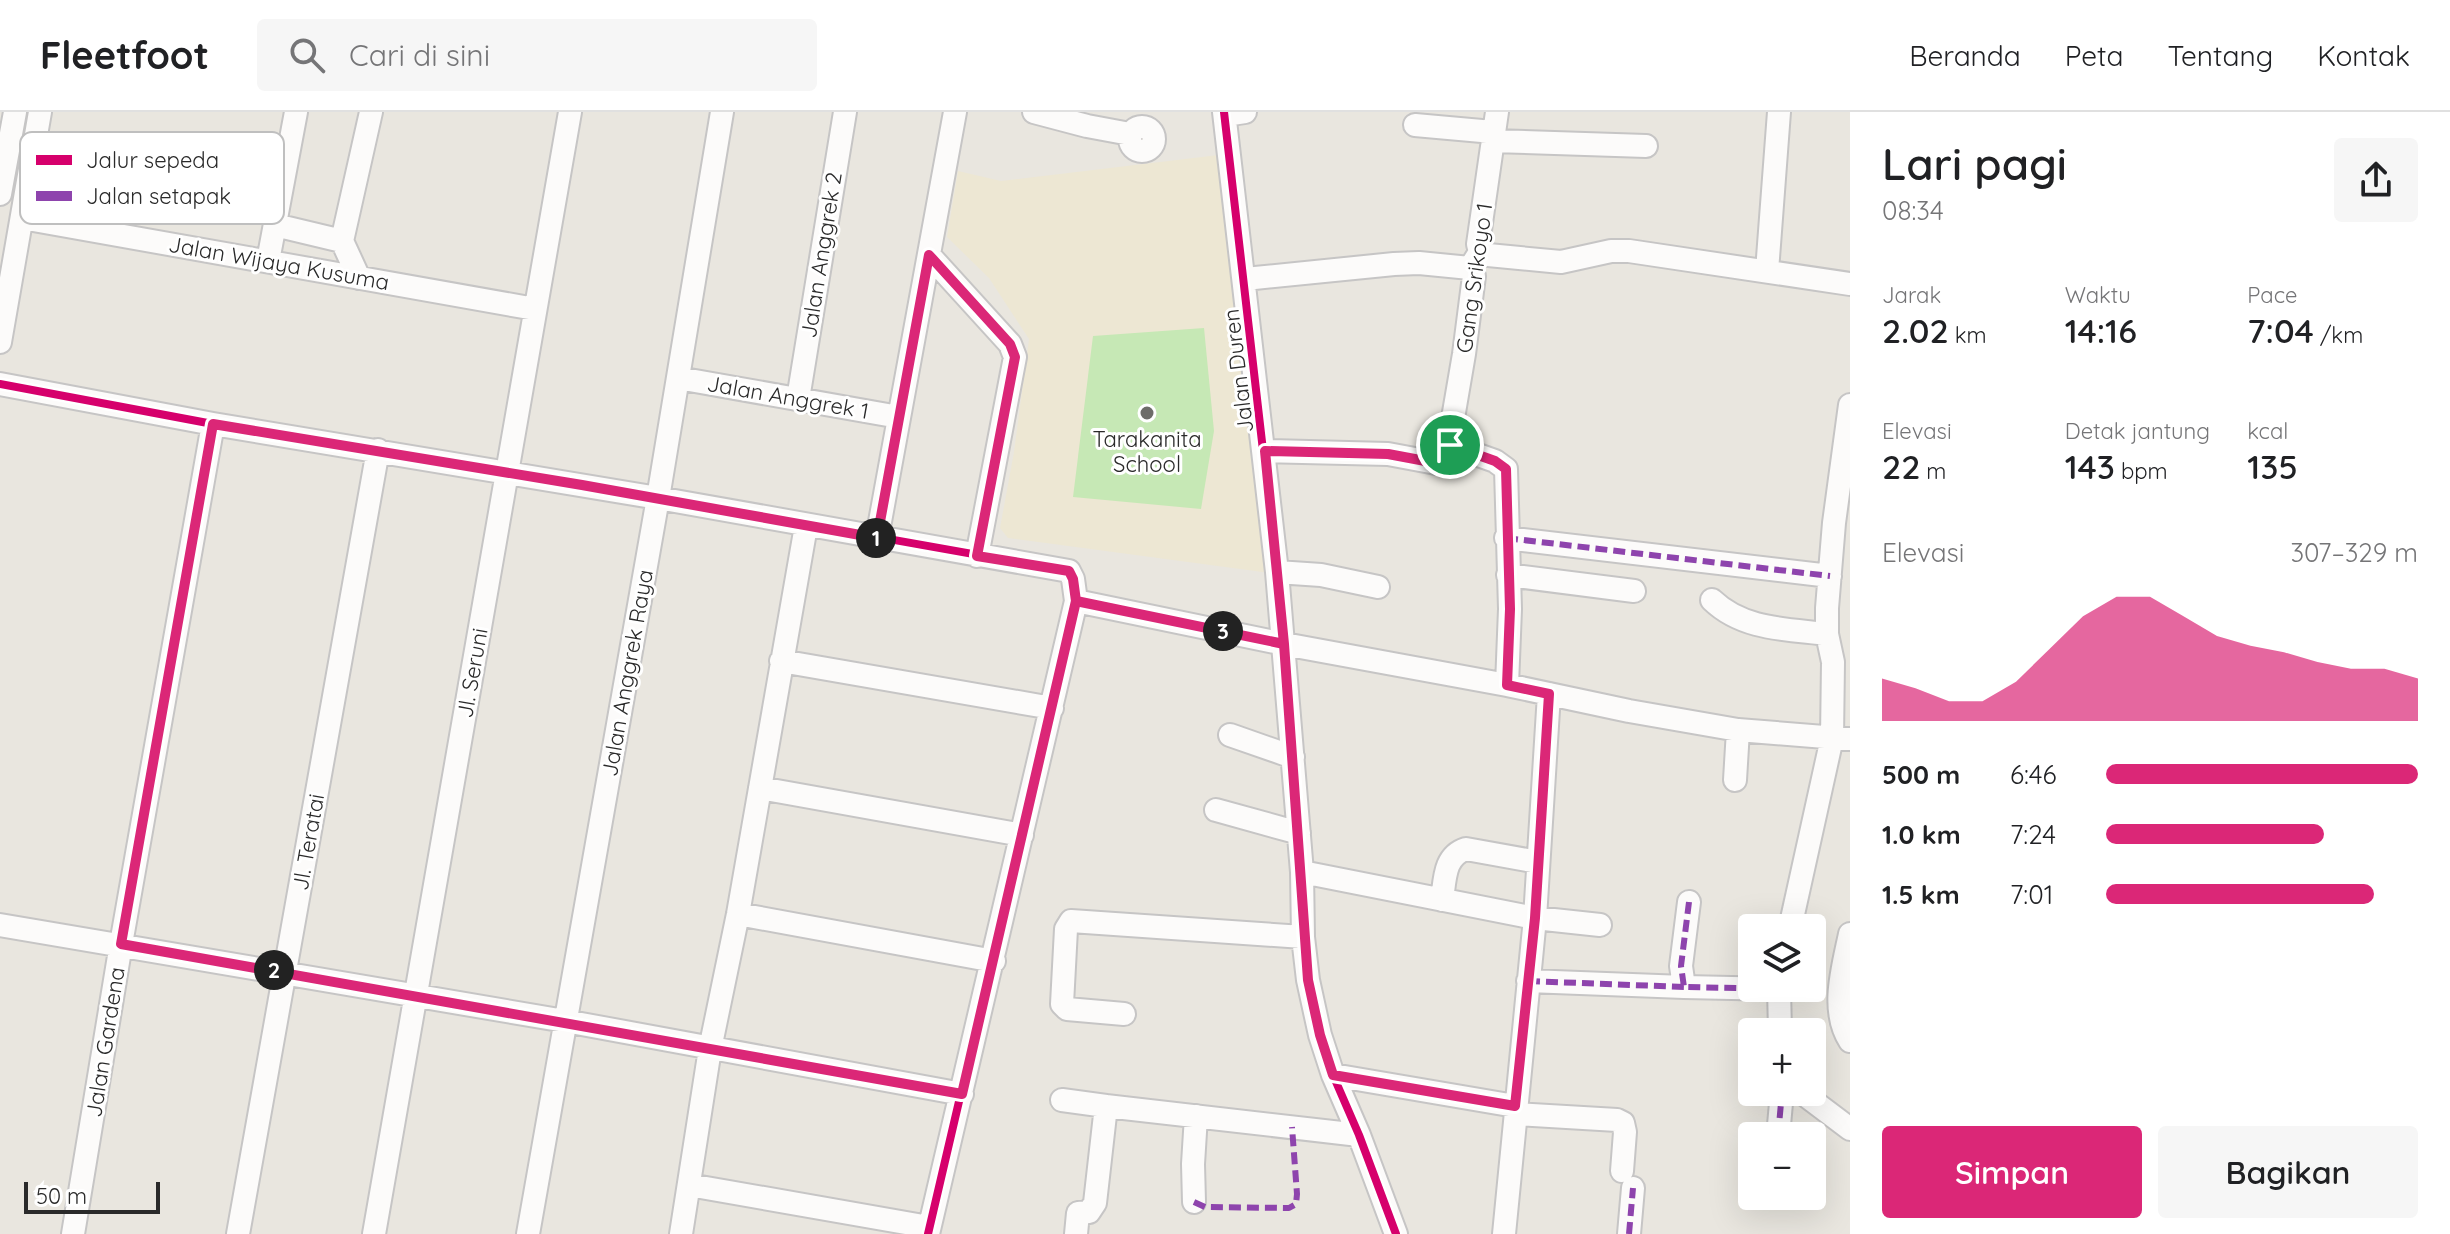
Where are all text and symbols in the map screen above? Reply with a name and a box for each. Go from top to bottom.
search box [257,19,817,91]
text: Fleetfoot [40,31,209,79]
icon: search [285,33,329,77]
text: Cari di sini [349,36,490,74]
text: Beranda [1909,38,2021,73]
text: Peta [2065,38,2123,73]
text: Tentang [2167,38,2273,73]
text: Kontak [2317,38,2410,73]
legend [20,132,284,224]
text: Lari pagi [1882,136,2067,191]
button: share [2334,138,2418,222]
text: Jalur sepeda [86,146,219,174]
street label: Jalan Anggrek 2 [794,170,848,340]
text: Jalan setapak [86,182,231,210]
text: 08:34 [1882,194,1944,227]
street label: Gang Srikoyo 1 [1450,201,1498,355]
street label: Jalan Wijaya Kusuma [167,230,391,296]
text: Jarak [1882,281,1941,309]
text: Waktu [2065,281,2131,309]
text: Pace [2247,281,2298,309]
street label: Jalan Duren [1217,308,1259,434]
text: 2.02 [1882,309,1949,352]
text: 14:16 [2065,309,2137,352]
text: 7:04 [2247,309,2314,352]
text: km [1949,321,1987,349]
text: /km [2314,321,2363,349]
street label: Jalan Anggrek 1 [705,369,871,425]
marker: Tarakanita School [1138,404,1156,422]
pin [1416,411,1484,479]
text: Elevasi [1882,417,1952,445]
text: Detak jantung [2065,417,2210,445]
text: kcal [2247,417,2288,445]
icon: arrive [1428,423,1472,467]
place label: Tarakanita School [1092,425,1202,478]
text: 22 [1882,445,1920,488]
text: 143 [2065,445,2115,488]
text: 135 [2247,445,2298,488]
text: m [1920,457,1946,485]
text: bpm [2115,457,2168,485]
pin: 1 [856,518,896,558]
text: 1 [872,524,880,552]
text: Elevasi [1882,536,1964,569]
text: 307–329 m [2290,536,2418,569]
street label: Jalan Anggrek Raya [595,567,659,779]
pin: 3 [1203,611,1243,651]
text: 3 [1217,617,1229,645]
street label: Jl. Seruni [450,626,494,720]
text: 500 m [1882,758,1960,791]
text: 6:46 [2010,758,2057,791]
street label: Jl. Teratai [286,791,330,893]
text: 1.0 km [1882,818,1961,851]
text: 7:24 [2010,818,2056,851]
text: 1.5 km [1882,878,1960,911]
text: 7:01 [2010,878,2053,911]
map controls [1738,914,1826,1210]
button: layers [1738,914,1826,1002]
pin: 2 [254,950,294,990]
text: 2 [268,956,280,984]
street label: Jalan Gardena [79,965,131,1119]
button: + [1738,1018,1826,1106]
button: − [1738,1122,1826,1210]
button: Simpan [1882,1126,2142,1218]
button: Bagikan [2158,1126,2418,1218]
scale bar [24,1178,160,1214]
text: 50 m [36,1182,87,1210]

